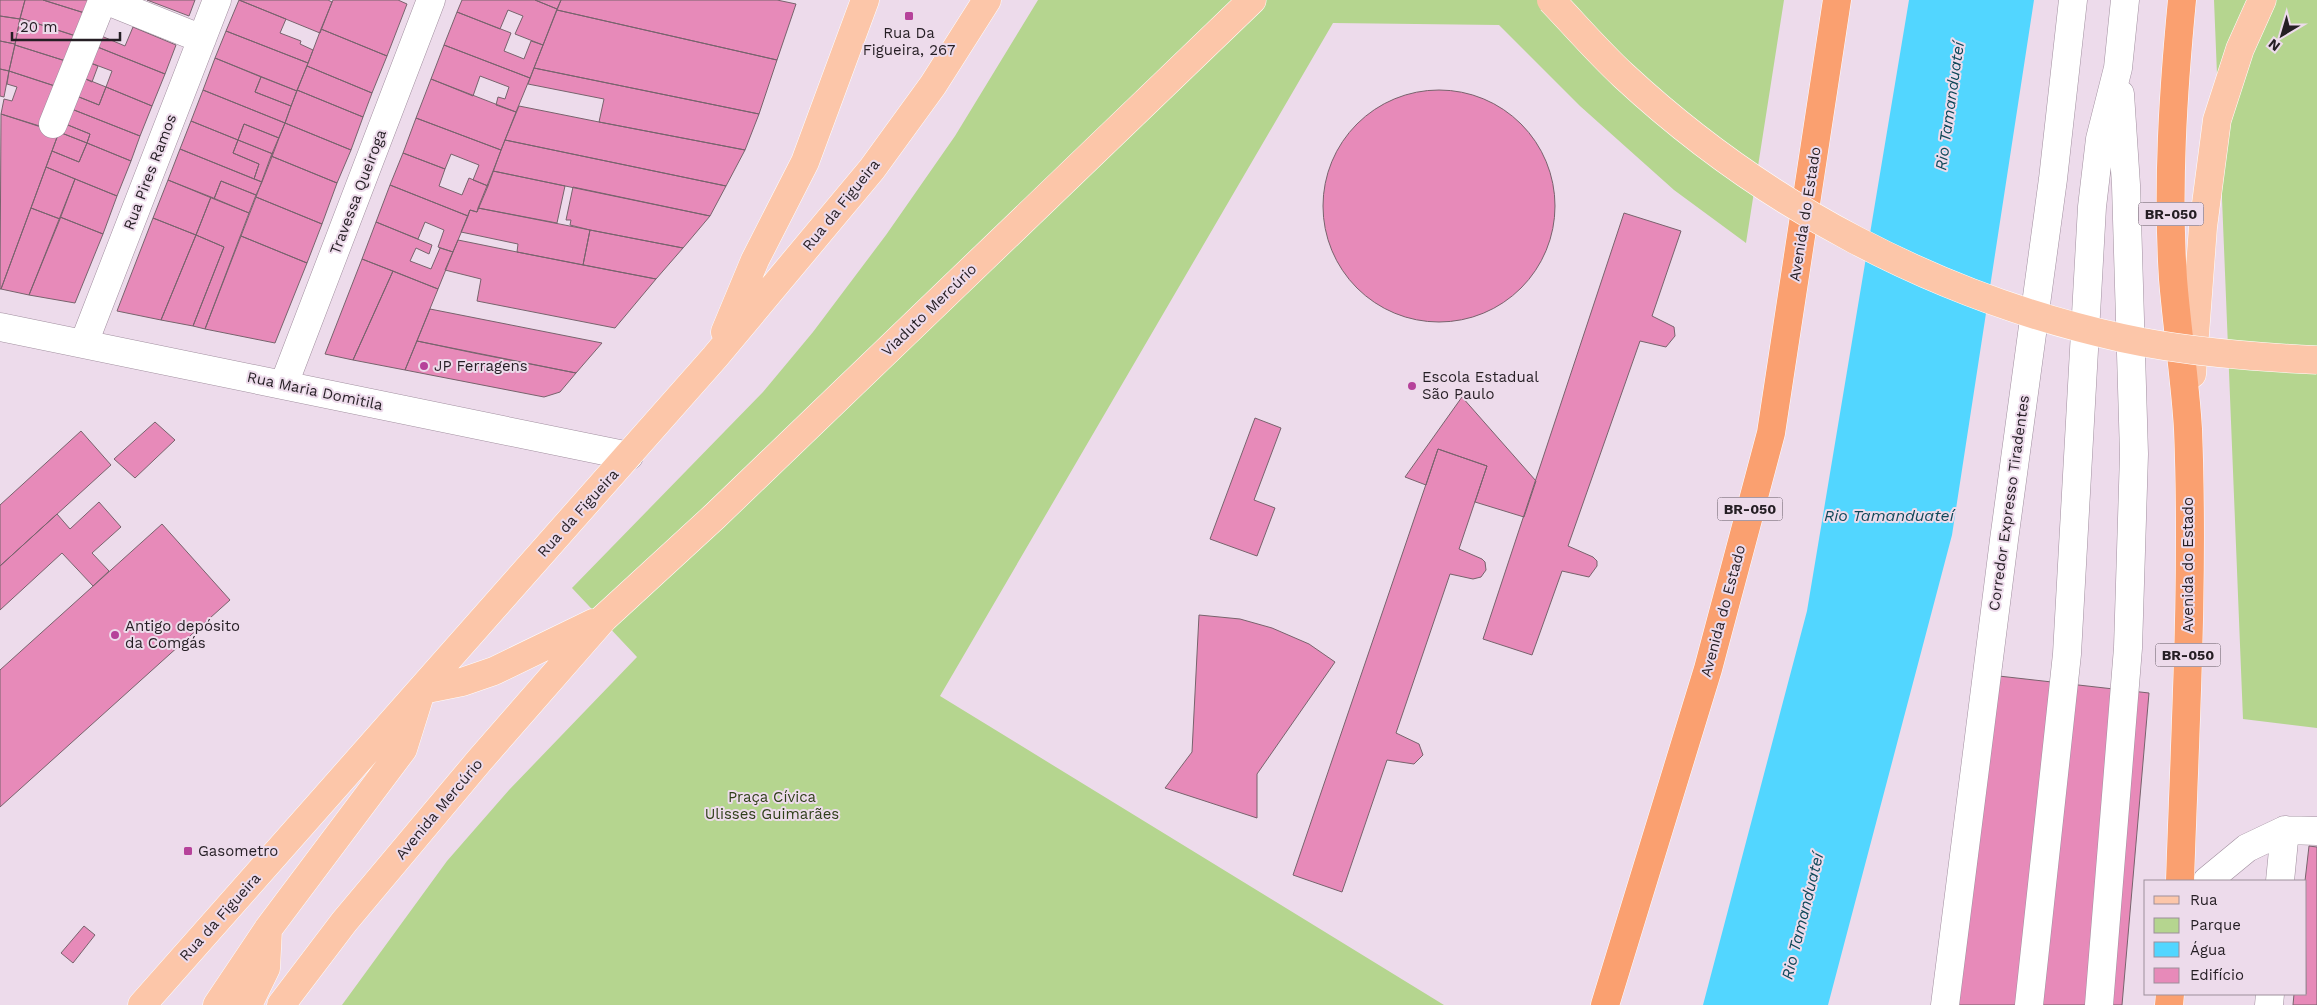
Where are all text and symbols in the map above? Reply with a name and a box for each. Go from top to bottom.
scale bar [12,10,120,42]
marker: Rua Da Figueira, 267 [903,10,915,22]
north arrow [2257,10,2307,60]
text: 20 m [20,18,58,36]
place label: Rua Da Figueira, 267 [863,24,955,59]
text: N [2265,36,2283,55]
water label: Rio Tamanduateí [1931,39,1968,172]
street label: Rua Pires Ramos [120,111,180,232]
street label: Travessa Queiroga [326,127,390,257]
street label: Avenida do Estado [1785,145,1825,283]
street label: Rua da Figueira [799,155,884,254]
road number: BR-050 [2138,202,2204,225]
street label: Viaduto Mercúrio [878,260,980,360]
place label: JP Ferragens [434,357,528,375]
marker: JP Ferragens [418,360,430,372]
street label: Rua Maria Domitila [245,368,385,414]
place label: Escola Estadual São Paulo [1422,368,1539,403]
marker: Escola Estadual São Paulo [1406,380,1418,392]
street label: Corredor Expresso Tiradentes [1985,394,2033,612]
street label: Rua da Figueira [534,465,623,561]
street label: Avenida do Estado [2179,497,2197,633]
road number: BR-050 [1718,498,1782,520]
water label: Rio Tamanduateí [1824,506,1956,525]
street label: Avenida do Estado [1697,543,1749,679]
place label: Antigo depósito da Comgás [125,617,240,652]
marker: Antigo depósito da Comgás [109,629,121,641]
road number: BR-050 [2156,644,2220,666]
street label: Avenida Mercúrio [392,755,486,863]
park label: Praça Cívica Ulisses Guimarães [705,788,839,823]
place label: Gasometro [198,842,278,860]
marker: Gasometro [182,845,194,857]
water label: Rio Tamanduateí [1778,849,1828,981]
street label: Rua da Figueira [176,869,265,965]
legend [2144,880,2307,995]
text: Rua [2190,891,2218,909]
text: Parque [2190,916,2241,934]
text: Água [2190,941,2226,959]
text: Edifício [2190,966,2244,984]

